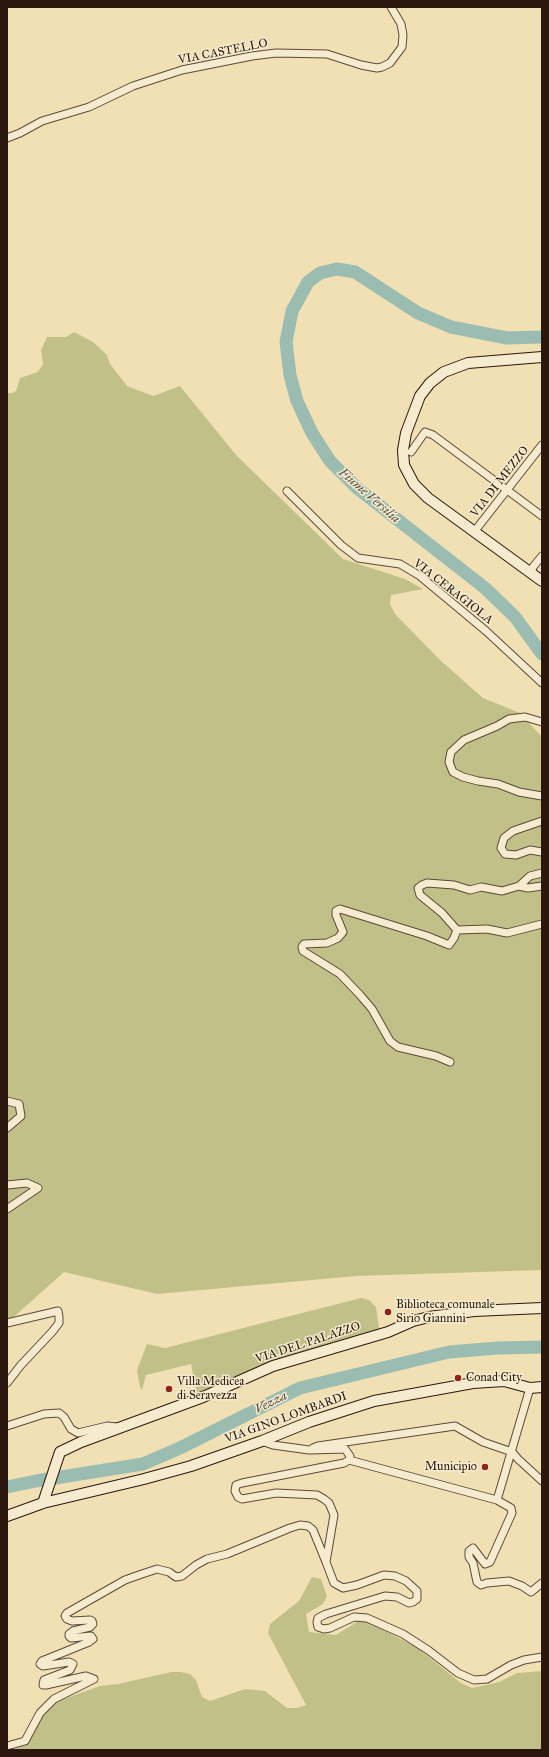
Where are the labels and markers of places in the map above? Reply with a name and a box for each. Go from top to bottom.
place label: Biblioteca comunale Sirio Giannini [396,1298,495,1326]
marker: Biblioteca comunale Sirio Giannini [383,1307,393,1317]
place label: Conad City [466,1371,522,1385]
marker: Conad City [453,1373,463,1383]
place label: Villa Medicea di Seravezza [177,1375,244,1403]
marker: Villa Medicea di Seravezza [164,1384,174,1394]
place label: Municipio [425,1460,477,1474]
marker: Municipio [480,1462,490,1472]

